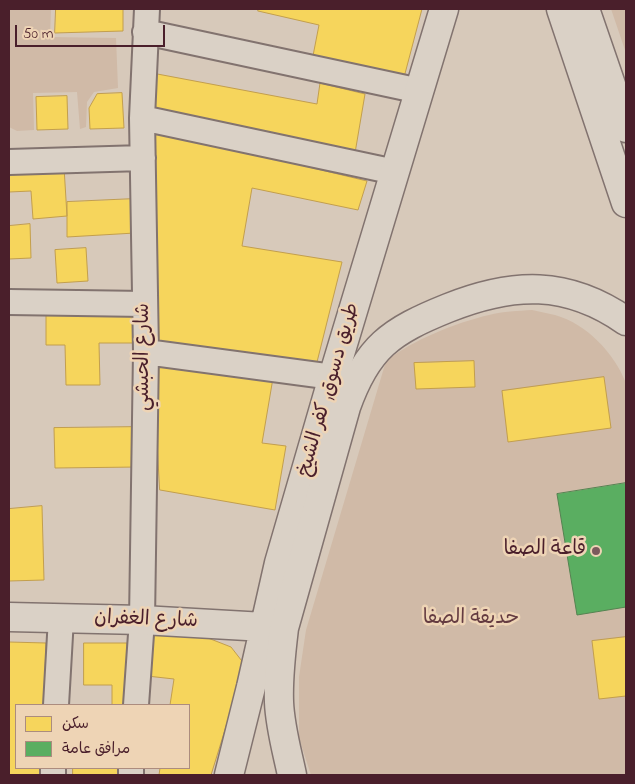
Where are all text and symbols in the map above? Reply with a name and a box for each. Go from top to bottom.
scale bar [18,15,168,47]
text: 50 m [23,23,53,45]
street label: طريق دسوق, كفر الشيخ [294,300,366,480]
street label: شارع الحبشي [133,303,157,411]
place label: قاعة الصفا [504,539,586,563]
marker: قاعة الصفا [590,545,602,557]
street label: شارع الغفران [94,607,198,635]
park label: حديقة الصفا [423,608,519,632]
legend [15,704,190,769]
text: سكن [62,713,89,735]
text: مرافق عامة [62,738,130,760]

